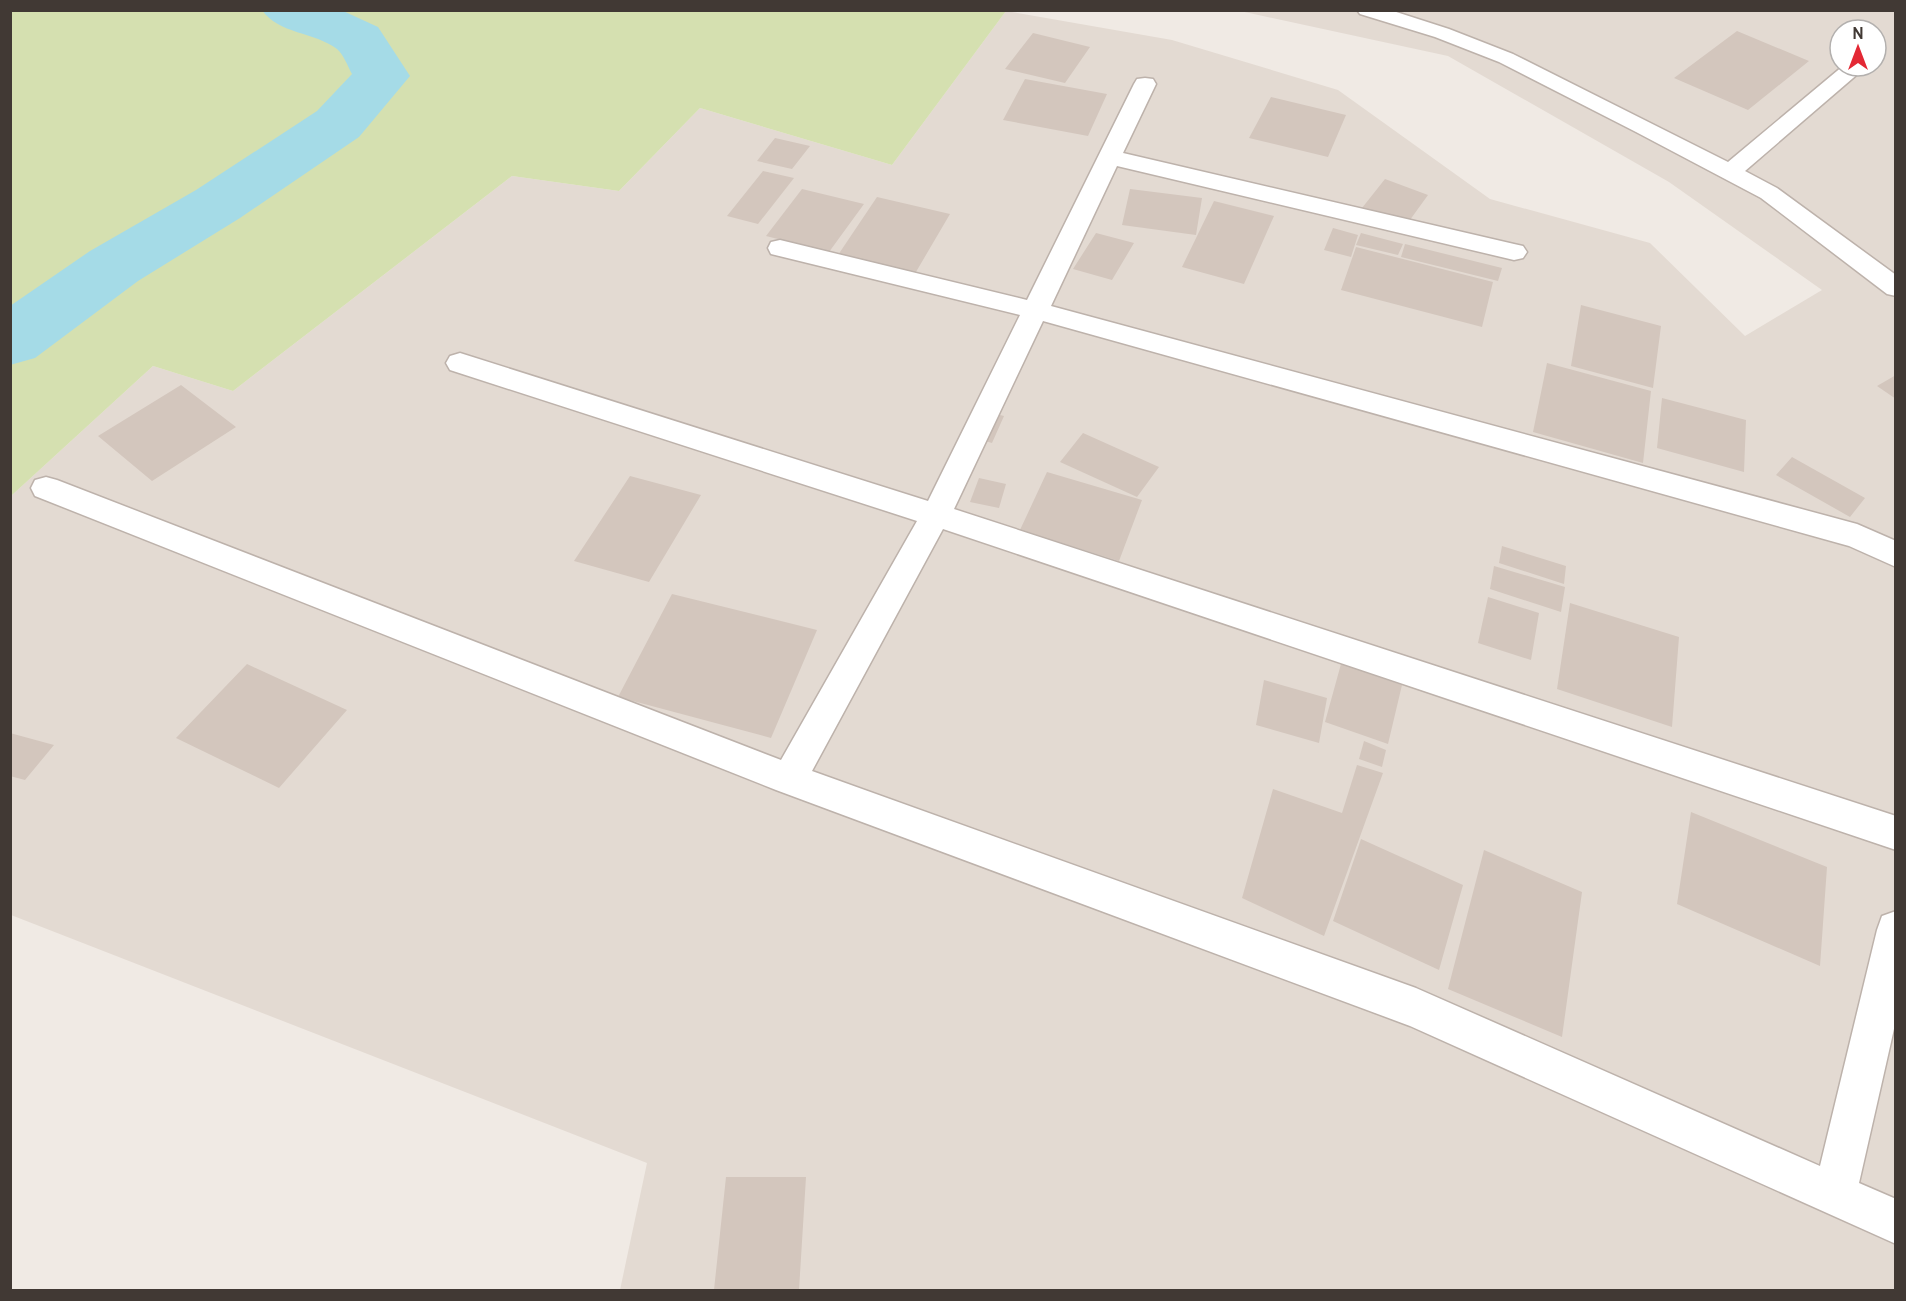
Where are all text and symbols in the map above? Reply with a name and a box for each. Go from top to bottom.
north arrow [1828,18,1888,78]
text: N [1852,25,1864,45]

